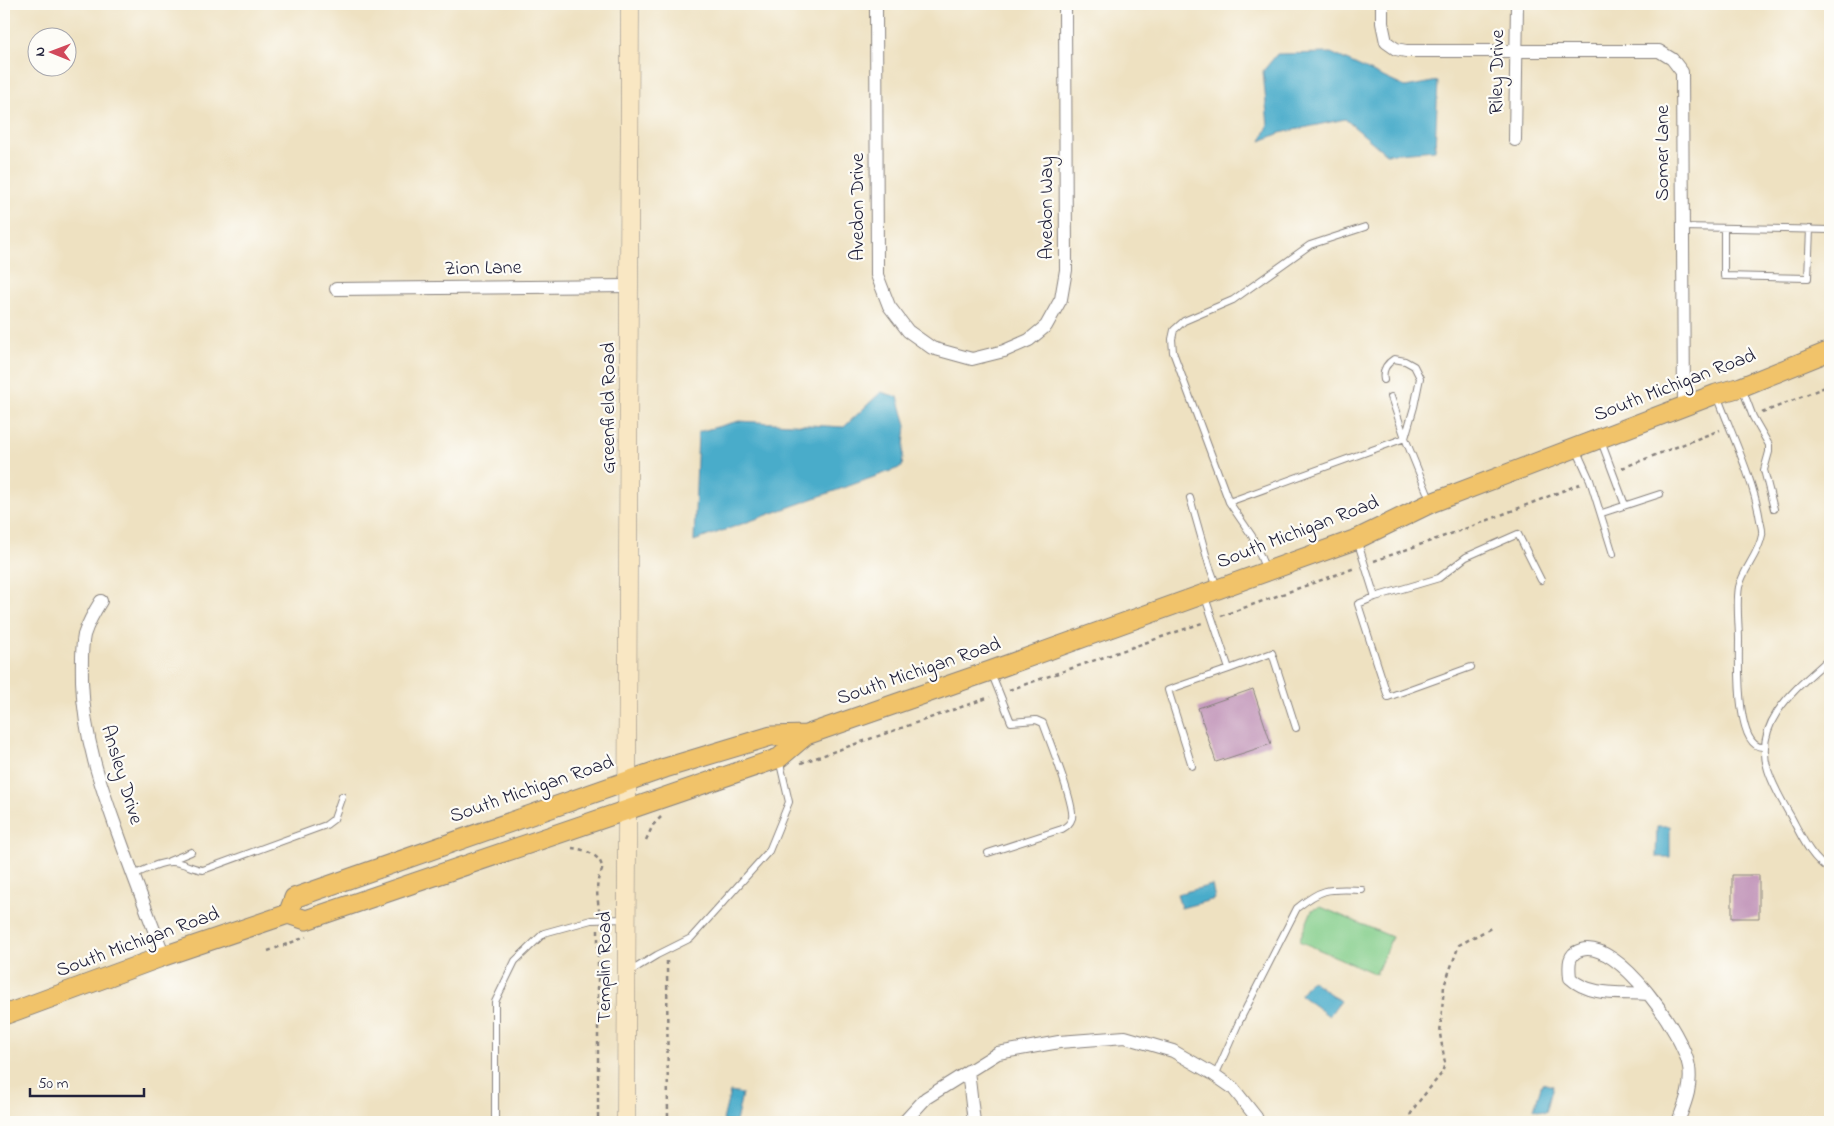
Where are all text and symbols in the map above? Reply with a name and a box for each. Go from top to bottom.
north arrow [28,28,78,78]
street label: Riley Drive [1483,29,1513,115]
text: N [30,47,51,57]
street label: Somer Lane [1649,105,1678,201]
street label: Avedon Drive [844,153,873,261]
street label: Avedon Way [1033,156,1062,260]
street label: Zion Lane [444,254,522,284]
street label: Greenfield Road [595,342,624,474]
street label: South Michigan Road [1590,342,1761,431]
street label: South Michigan Road [1213,489,1384,578]
street label: South Michigan Road [833,630,1005,715]
street label: Ansley Drive [92,722,150,828]
street label: South Michigan Road [446,748,618,833]
street label: South Michigan Road [52,900,224,987]
street label: Templin Road [591,911,620,1023]
scale bar [30,1066,144,1098]
text: 50 m [38,1073,69,1095]

